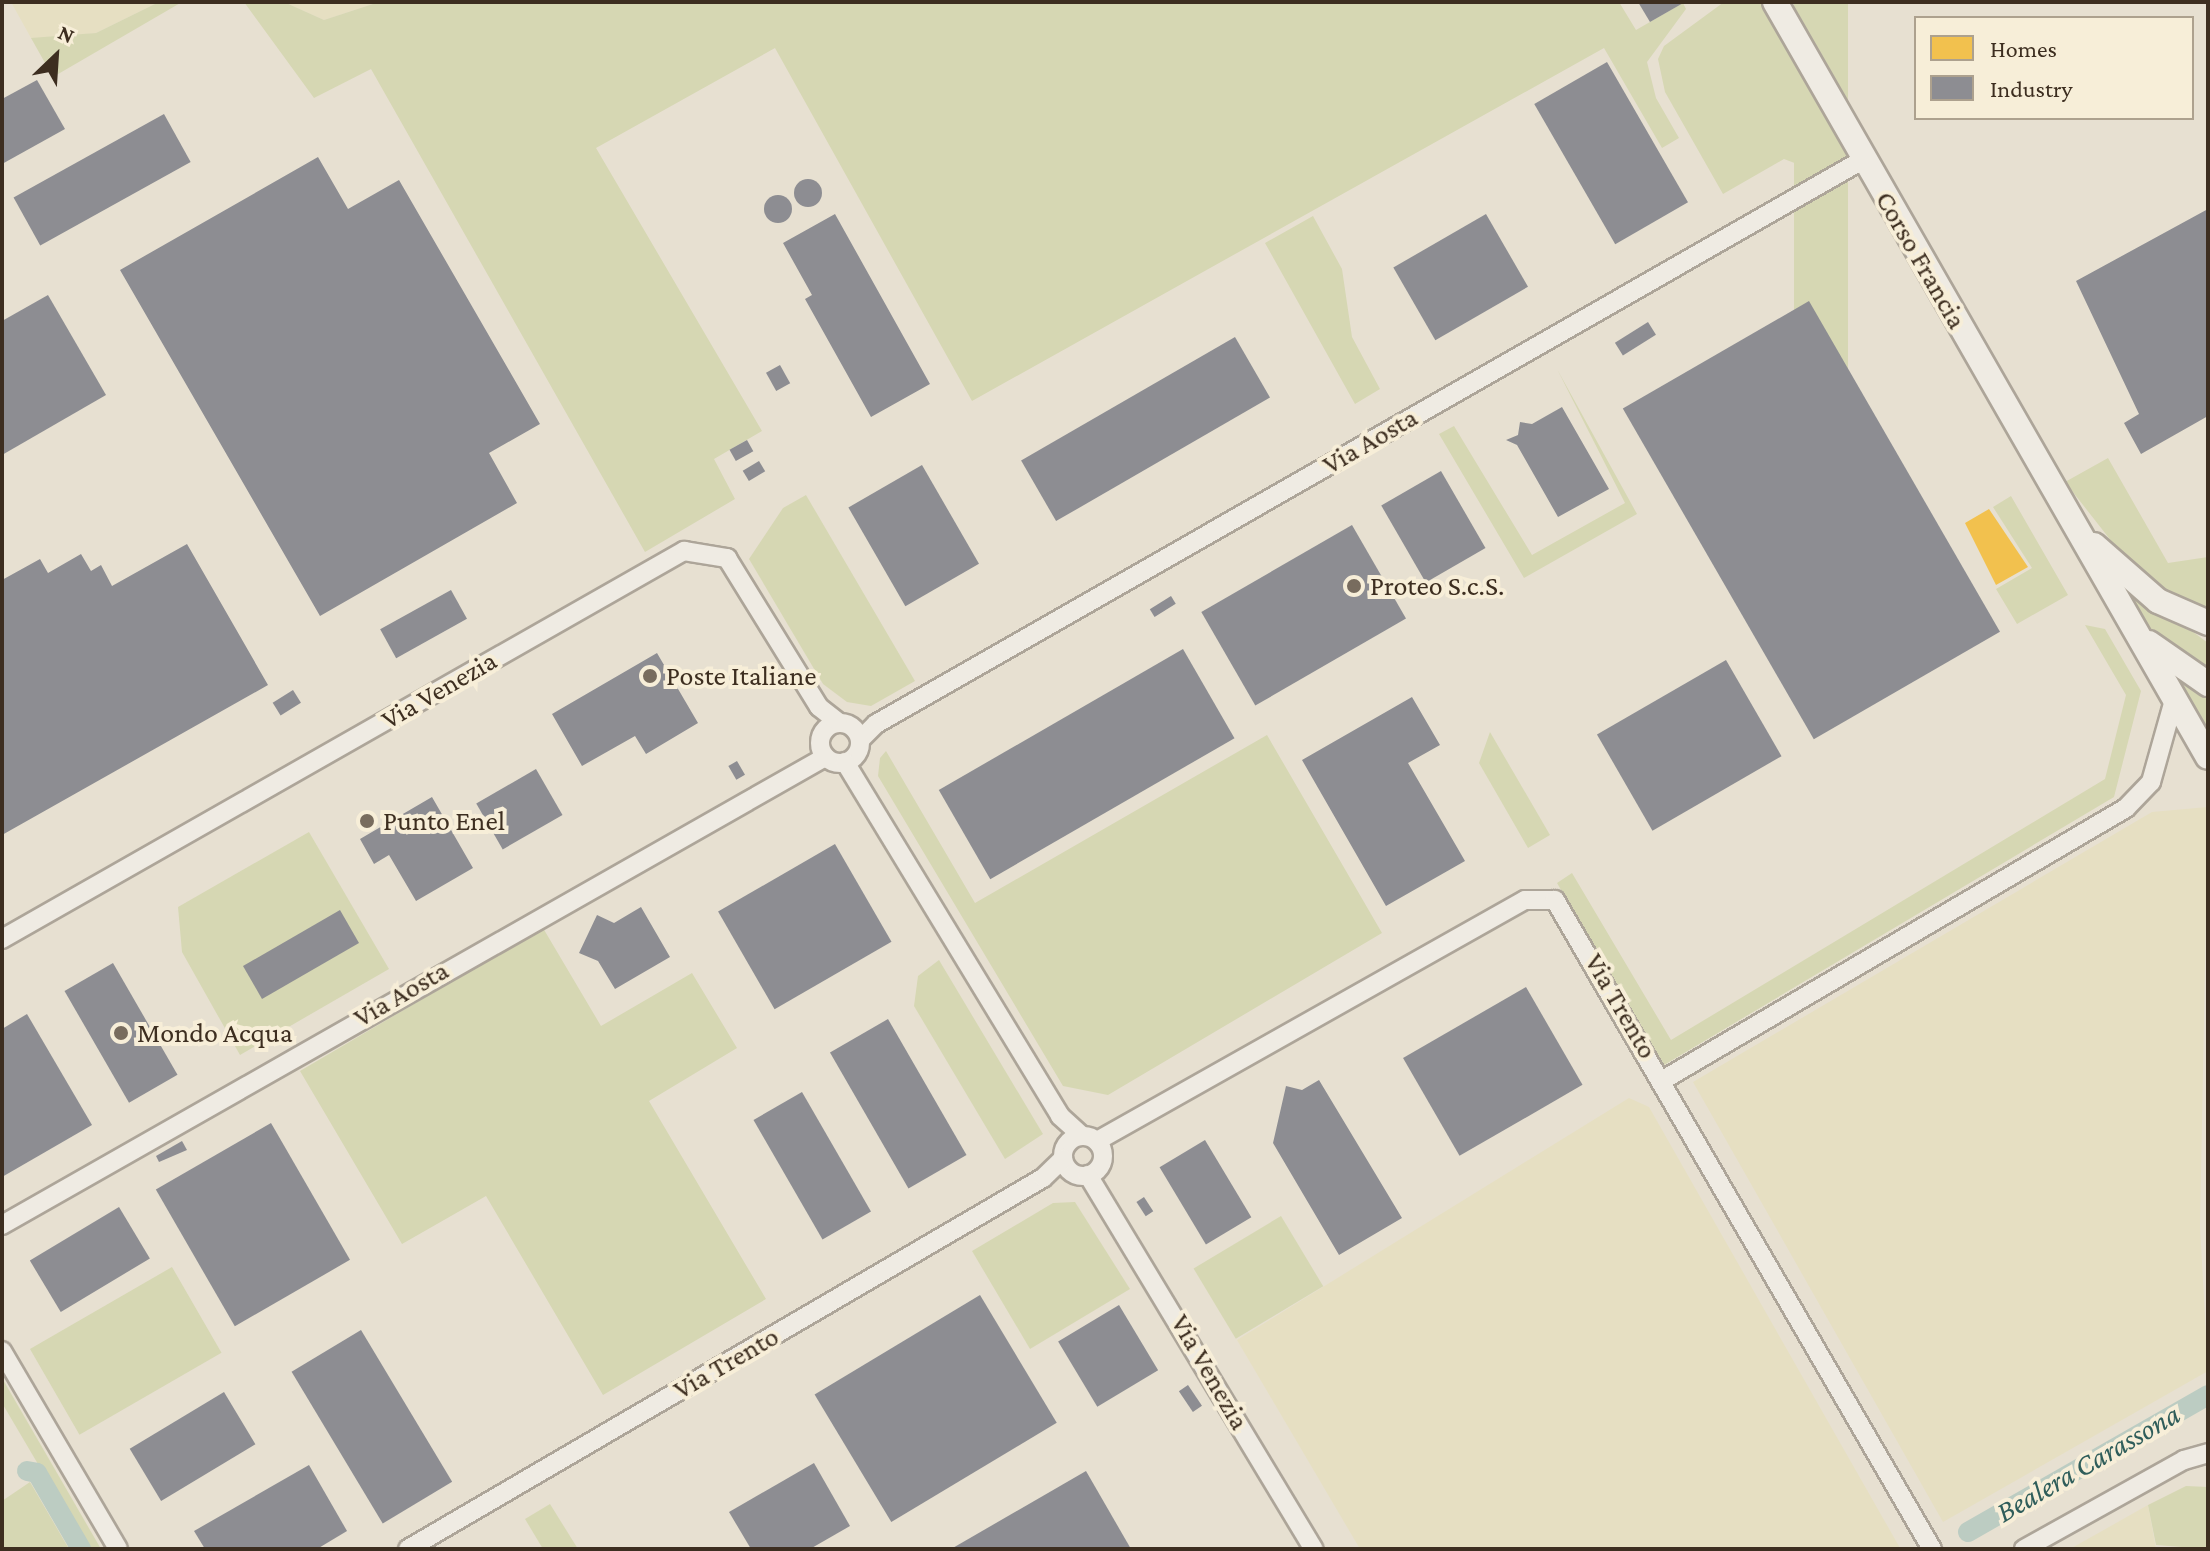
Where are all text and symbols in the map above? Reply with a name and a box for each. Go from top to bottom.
north arrow [16,16,96,96]
legend [1914,16,2194,120]
text: N [54,19,78,48]
text: Homes [1990,35,2057,62]
text: Industry [1990,75,2073,102]
street label: Corso Francia [1868,185,1974,335]
street label: Via Aosta [1317,400,1423,482]
place label: Proteo S.c.S. [1370,569,1504,603]
marker: Proteo S.c.S. [1345,577,1363,595]
street label: Via Venezia [375,644,503,736]
place label: Poste Italiane [666,659,817,693]
marker: Poste Italiane [641,667,659,685]
place label: Punto Enel [383,804,505,838]
marker: Punto Enel [358,812,376,830]
street label: Via Trento [1577,947,1665,1065]
street label: Via Aosta [348,953,454,1035]
place label: Mondo Acqua [137,1016,293,1050]
marker: Mondo Acqua [112,1024,130,1042]
street label: Via Venezia [1164,1308,1256,1436]
street label: Via Trento [667,1319,785,1407]
water label: Bealera Carassona [1990,1396,2186,1530]

